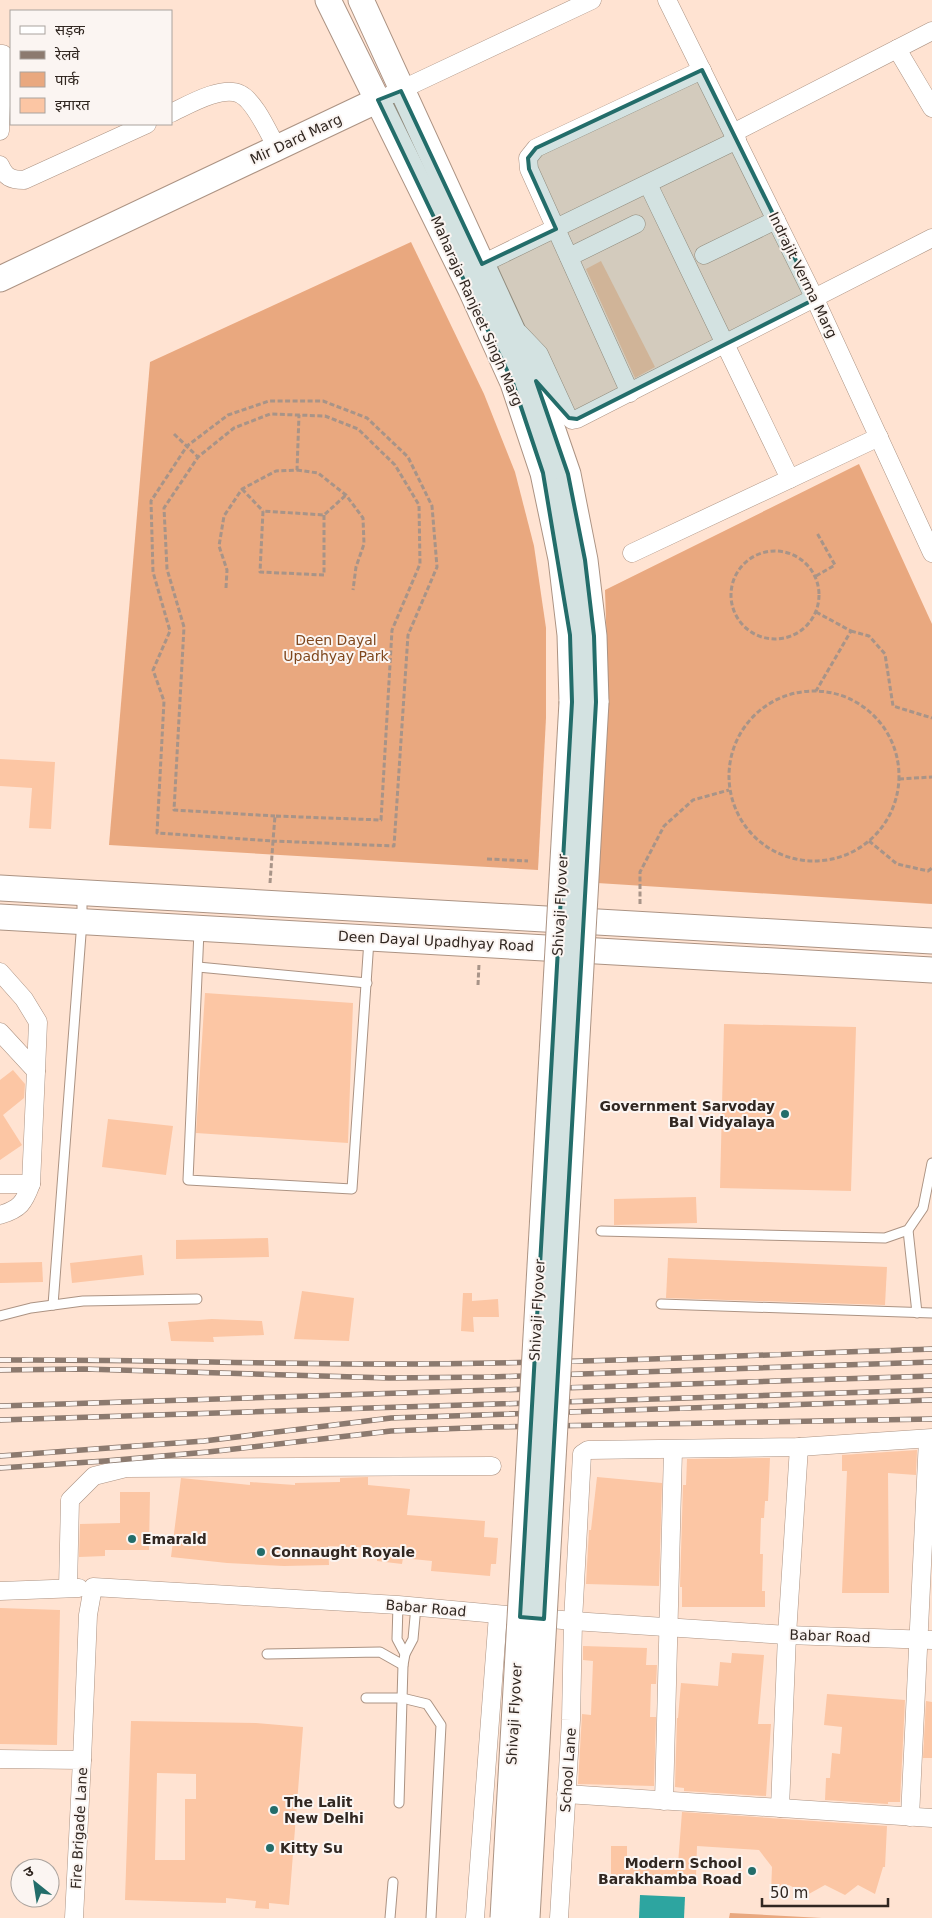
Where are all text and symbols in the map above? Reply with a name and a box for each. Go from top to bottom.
legend [10,10,172,125]
text: सड़क [55,21,85,39]
text: रेलवे [54,46,80,64]
text: पार्क [55,71,79,89]
text: इमारत [55,96,90,114]
street label: Mir Dard Marg [248,111,344,167]
street label: Indrajit Verma Marg [766,209,840,341]
street label: Maharaja Ranjeet Singh Marg [428,214,526,408]
park label: Deen Dayal Upadhyay Park [283,632,390,664]
street label: Shivaji Flyover [549,853,571,956]
street label: Deen Dayal Upadhyay Road [338,928,534,954]
place label: Government Sarvoday Bal Vidyalaya [599,1098,775,1130]
marker: Government Sarvoday Bal Vidyalaya [779,1108,791,1120]
street label: Shivaji Flyover [526,1258,548,1361]
place label: Emarald [142,1531,207,1547]
marker: Emarald [126,1533,138,1545]
place label: Connaught Royale [271,1544,415,1560]
marker: Connaught Royale [255,1546,267,1558]
street label: Babar Road [385,1597,467,1619]
street label: Babar Road [789,1627,871,1645]
street label: Shivaji Flyover [503,1662,525,1765]
street label: School Lane [557,1727,579,1813]
street label: Fire Brigade Lane [68,1767,90,1889]
place label: The Lalit New Delhi [284,1794,364,1826]
marker: The Lalit New Delhi [268,1804,280,1816]
place label: Kitty Su [280,1840,343,1856]
marker: Kitty Su [264,1842,276,1854]
place label: Modern School Barakhamba Road [598,1855,742,1887]
north arrow [10,1858,60,1908]
text: उ [21,1862,37,1881]
marker: Modern School Barakhamba Road [746,1865,758,1877]
scale bar [762,1876,888,1908]
text: 50 m [770,1884,808,1902]

